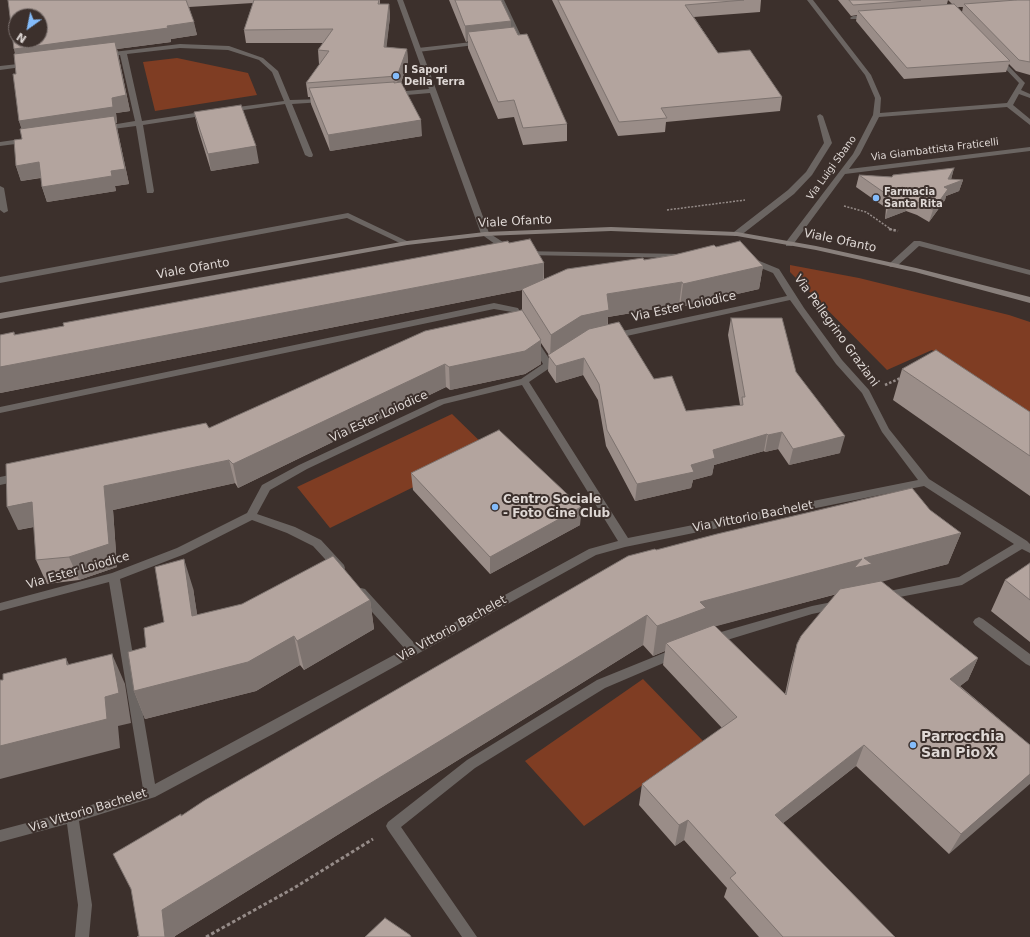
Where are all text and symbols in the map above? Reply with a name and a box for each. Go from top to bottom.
north arrow [8,8,48,48]
text: N [14,30,29,46]
place label: I Sapori Della Terra [404,64,465,88]
marker: I Sapori Della Terra [391,71,401,81]
street label: Via Luigi Sbano [805,133,859,203]
street label: Via Giambattista Fraticelli [870,136,1000,164]
place label: Farmacia Santa Rita [884,186,943,210]
marker: Farmacia Santa Rita [871,193,881,203]
street label: Viale Ofanto [478,213,552,231]
street label: Viale Ofanto [802,226,878,256]
street label: Viale Ofanto [155,255,231,283]
street label: Via Pellegrino Graziani [791,272,881,390]
street label: Via Ester Loiodice [630,289,738,325]
street label: Via Ester Loiodice [328,388,430,446]
place label: Centro Sociale - Foto Cine Club [503,493,610,521]
street label: Via Vittorio Bachelet [692,498,814,536]
marker: Centro Sociale - Foto Cine Club [490,502,500,512]
street label: Via Ester Loiodice [25,549,131,593]
street label: Via Vittorio Bachelet [395,593,509,665]
place label: Parrocchia San Pio X [921,729,1005,762]
marker: Parrocchia San Pio X [908,740,918,750]
street label: Via Vittorio Bachelet [27,786,149,836]

